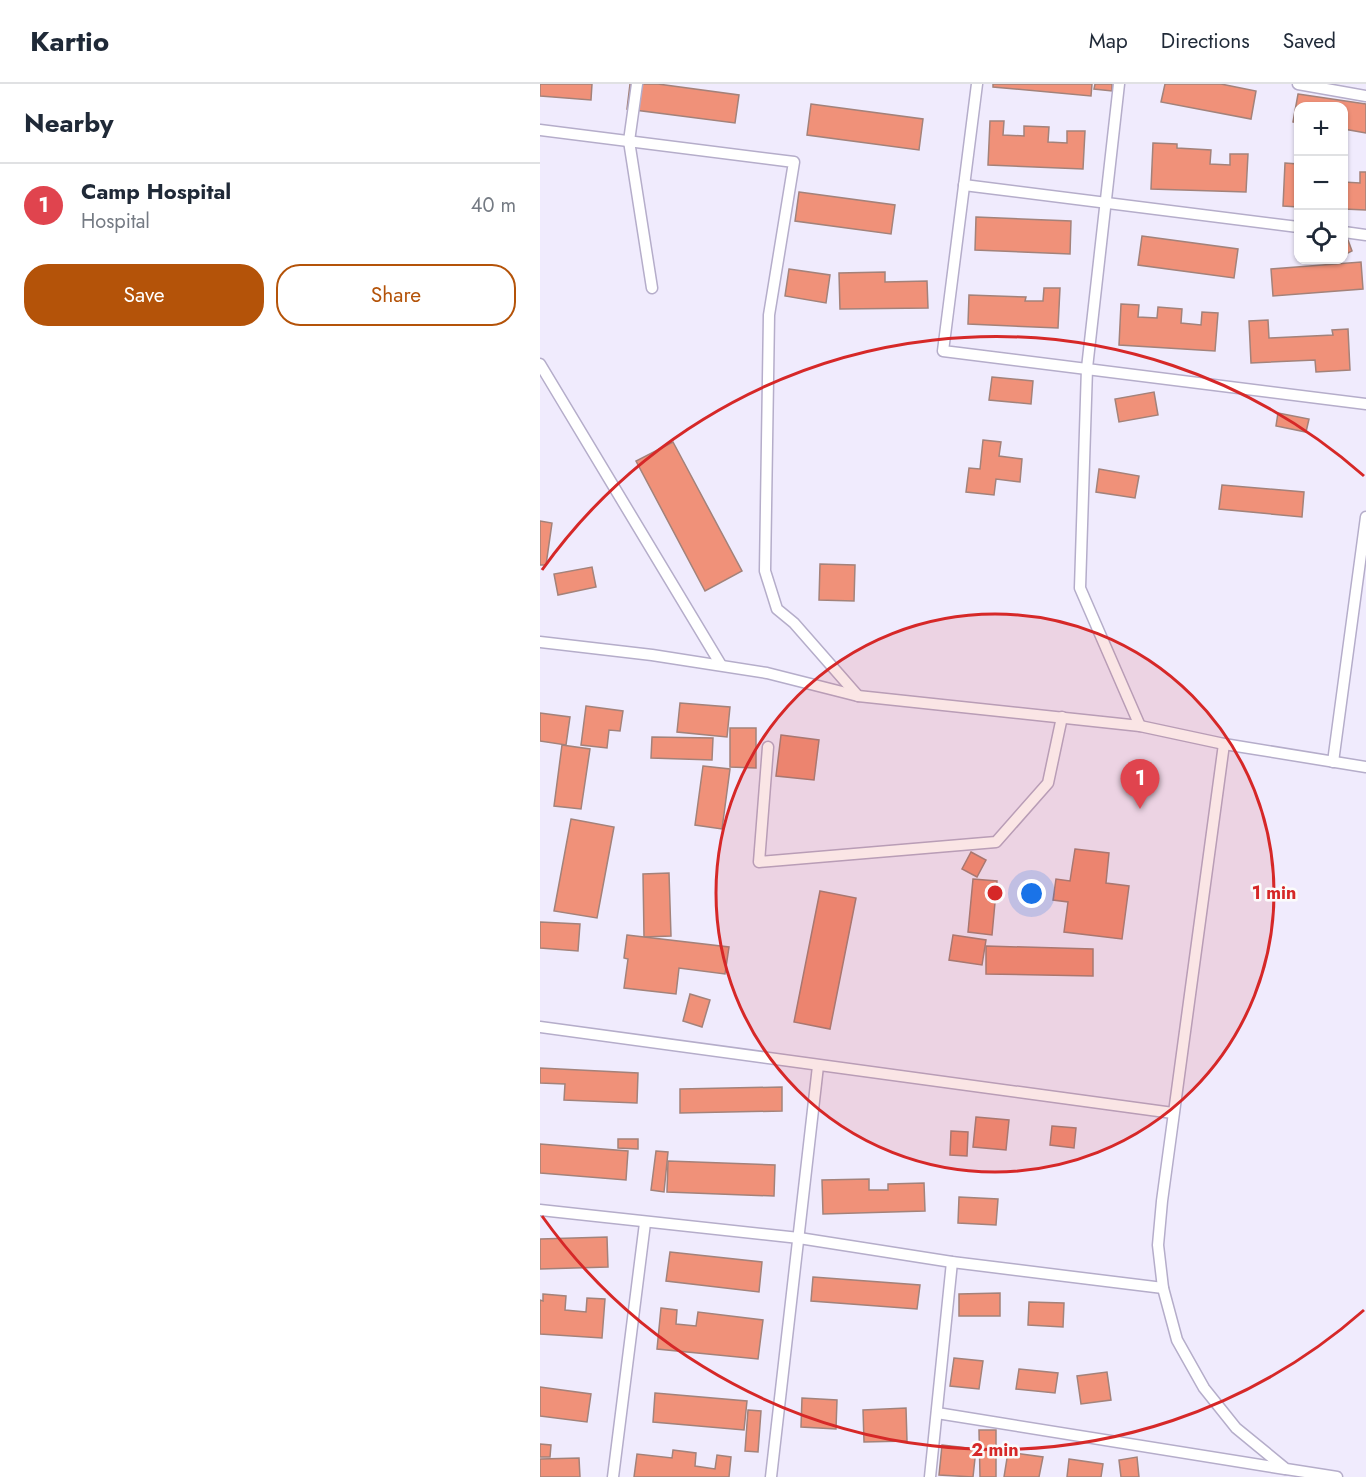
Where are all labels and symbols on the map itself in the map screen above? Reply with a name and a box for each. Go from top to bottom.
pin: 1 [1120,760,1160,809]
your location [1017,879,1046,908]
text: 1 min [1252,880,1296,906]
centre of rings [985,883,1005,903]
text: 2 min [971,1437,1019,1463]

